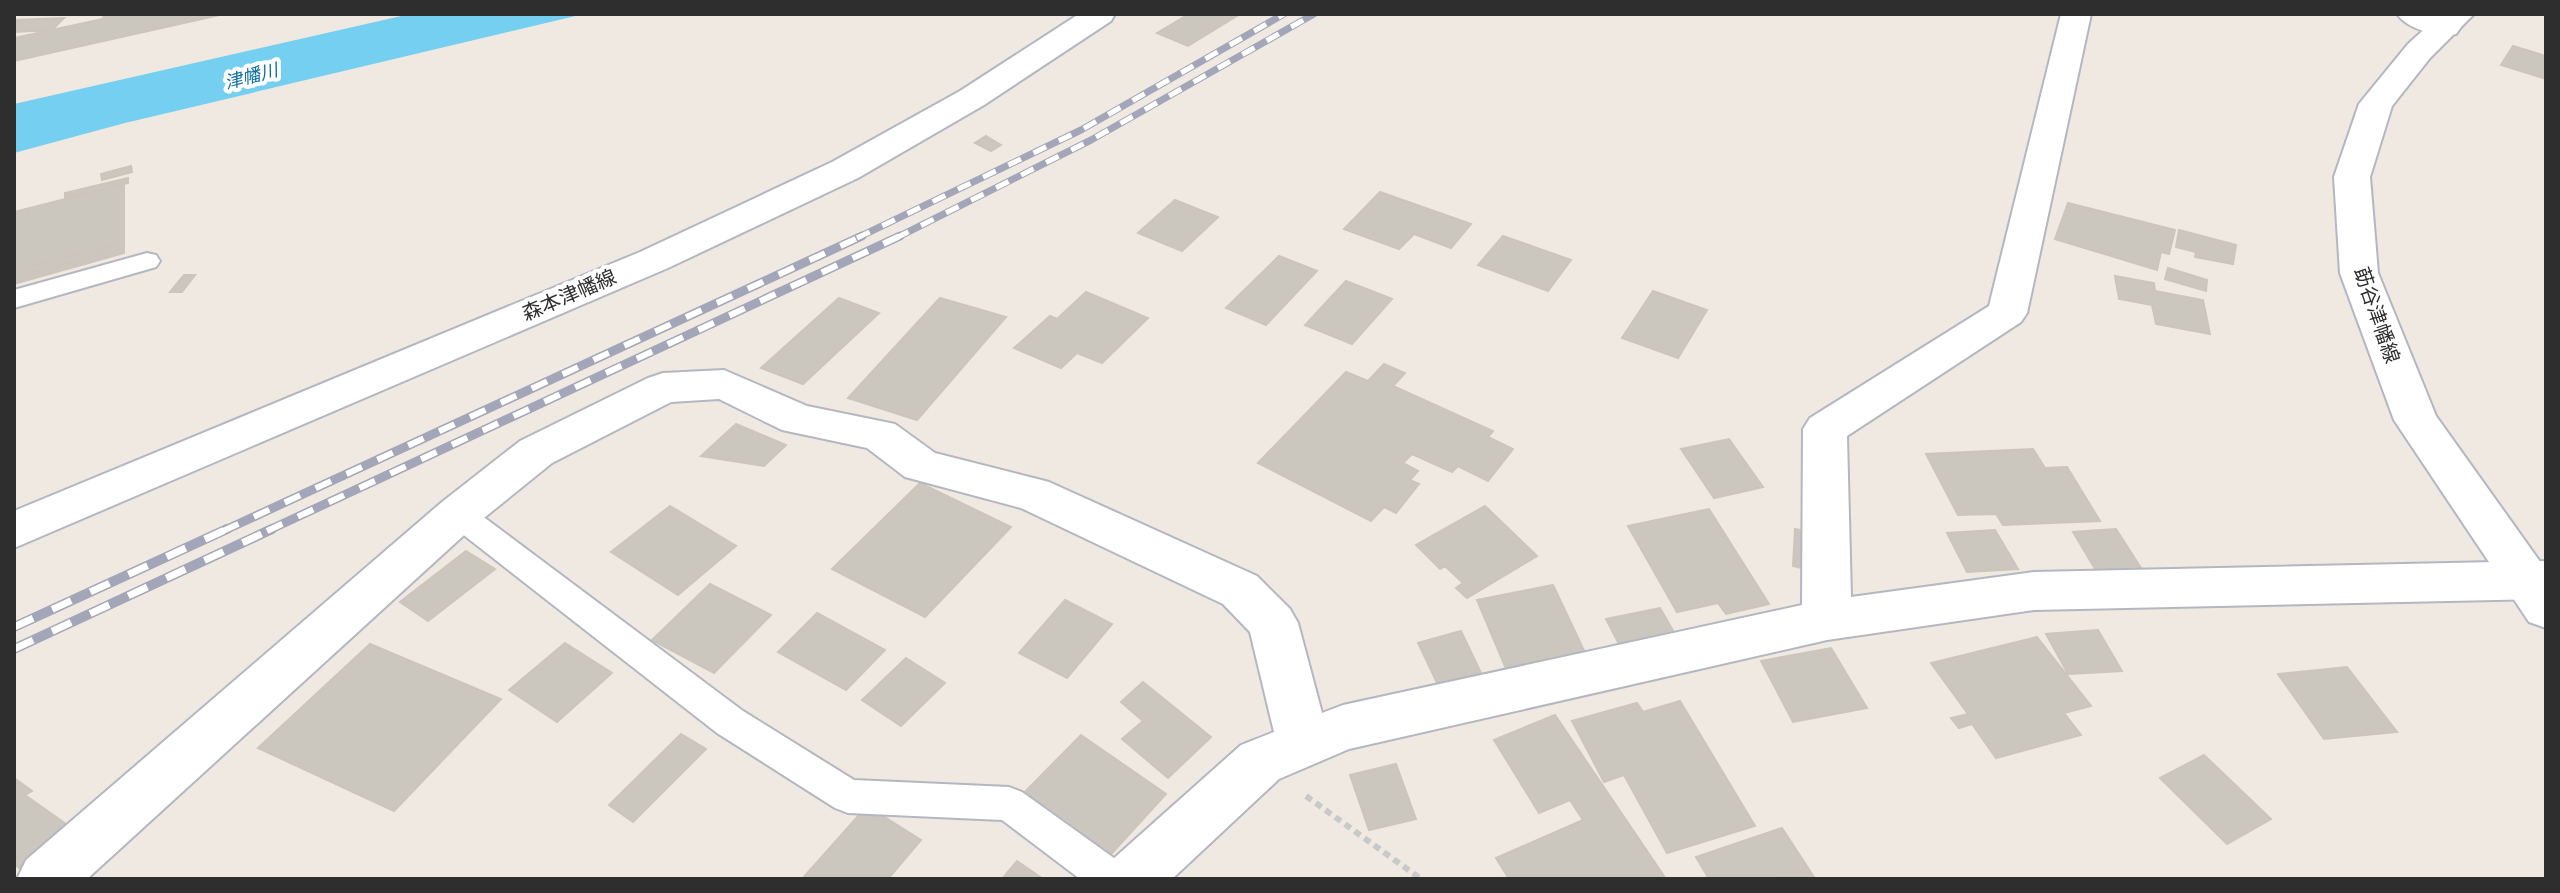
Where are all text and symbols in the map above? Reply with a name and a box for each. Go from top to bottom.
water label: 津幡川 [222,57,282,94]
street label: 森本津幡線 [518,263,620,327]
street label: 莇谷津幡線 [2348,263,2406,367]

